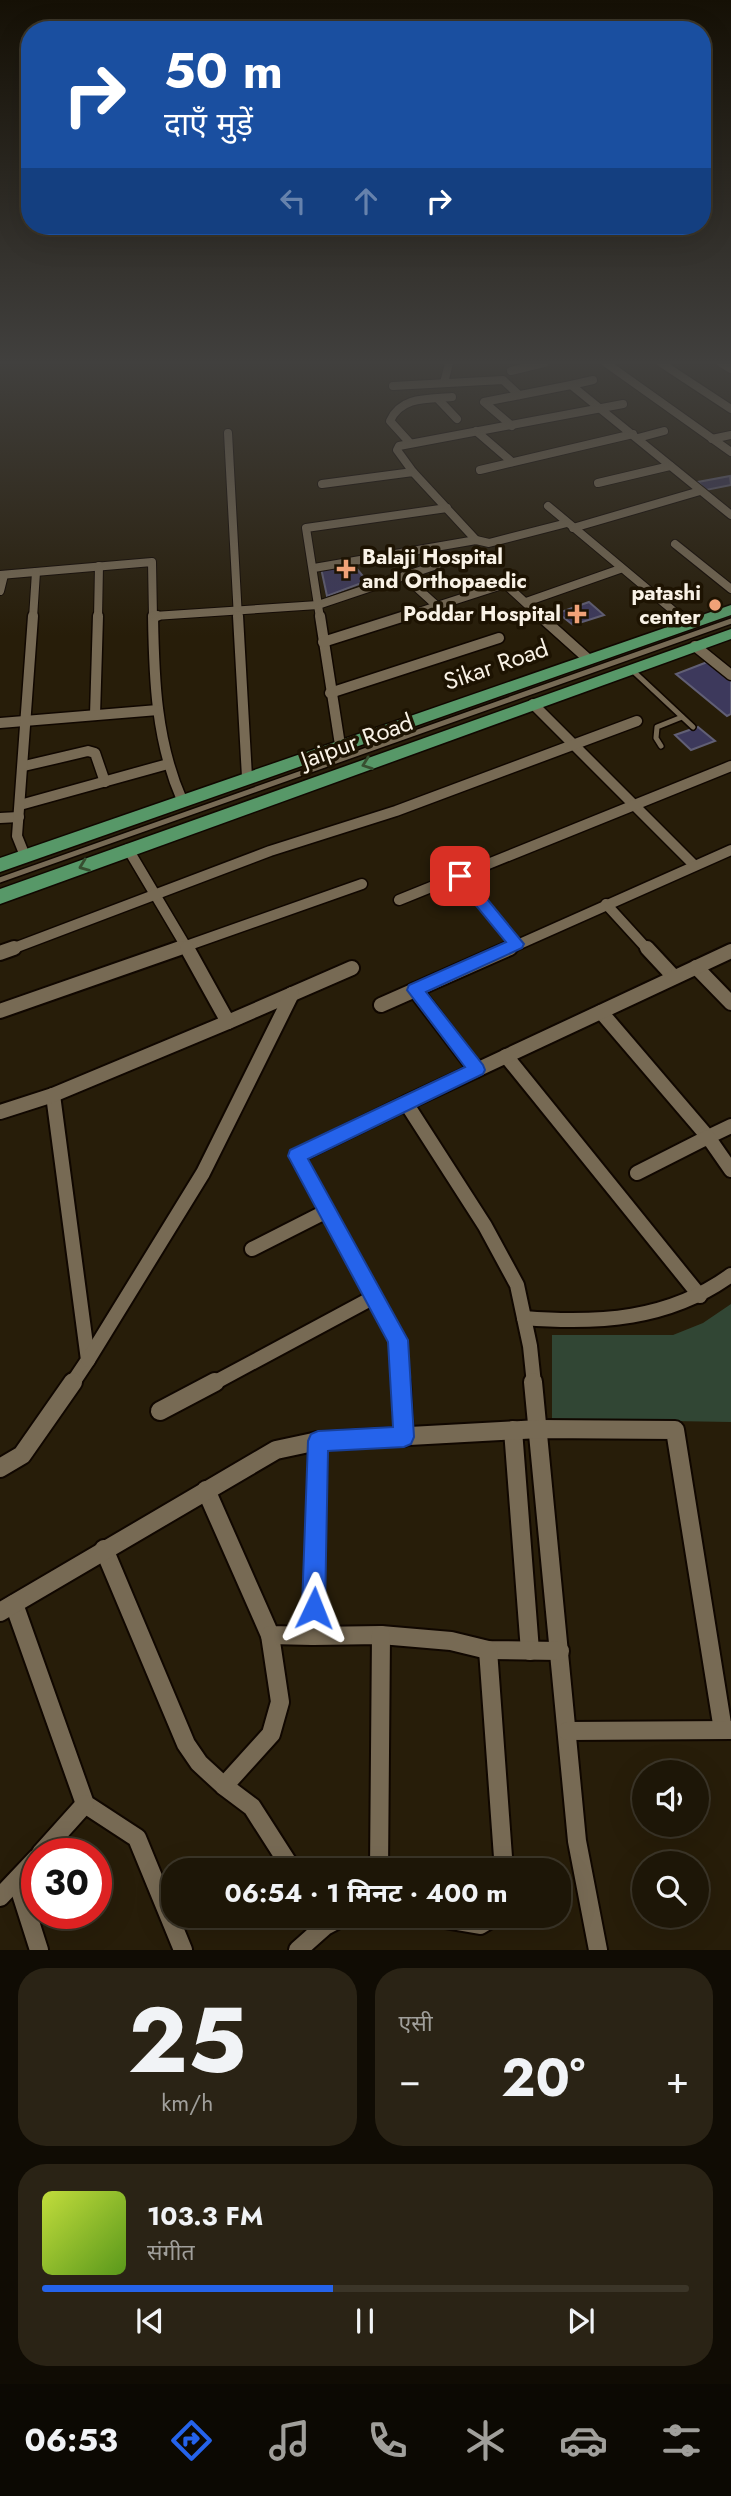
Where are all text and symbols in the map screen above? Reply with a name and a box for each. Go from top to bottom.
text: 50 m [164,36,283,106]
icon: right [49,49,140,140]
text: दाएँ मुड़ें [164,101,253,147]
icon: left [274,182,312,220]
icon: ahead [347,182,385,220]
icon: right [420,182,458,220]
place label: Balaji Hospital and Orthopaedic [362,542,527,596]
marker: Balaji Hospital and Orthopaedic [336,559,356,579]
place label: patashi center [631,578,701,632]
marker: patashi center [707,597,723,613]
place label: Poddar Hospital [403,599,561,629]
marker: Poddar Hospital [567,604,587,624]
street label: Sikar Road [439,630,553,699]
street label: Jaipur Road [293,704,418,778]
one-way arrow [361,756,373,770]
pin [430,846,490,906]
one-way arrow [78,857,90,871]
icon: arrive [441,857,479,895]
position arrow [277,1571,351,1645]
map controls [632,1760,709,1928]
button: sound [632,1760,709,1837]
speed limit sign: 30 [21,1838,112,1929]
button: search [632,1851,709,1928]
text: 06:54 · 1 मिनट · 400 m [224,1874,508,1912]
text: 25 [128,1975,246,2106]
text: एसी [399,2006,433,2040]
text: 20° [501,2040,585,2116]
text: − [399,2052,421,2107]
text: + [666,2052,689,2107]
text: km/h [161,2086,213,2120]
text: 103.3 FM [147,2197,263,2235]
text: संगीत [147,2235,195,2269]
icon: previous [131,2302,169,2340]
icon: pause [346,2302,384,2340]
icon: next [562,2302,600,2340]
icon: directions [167,2416,216,2465]
icon: music [265,2416,314,2465]
icon: phone [363,2416,412,2465]
icon: climate [461,2416,510,2465]
icon: car [559,2416,608,2465]
icon: filters [657,2416,706,2465]
text: 06:53 [25,2417,118,2463]

